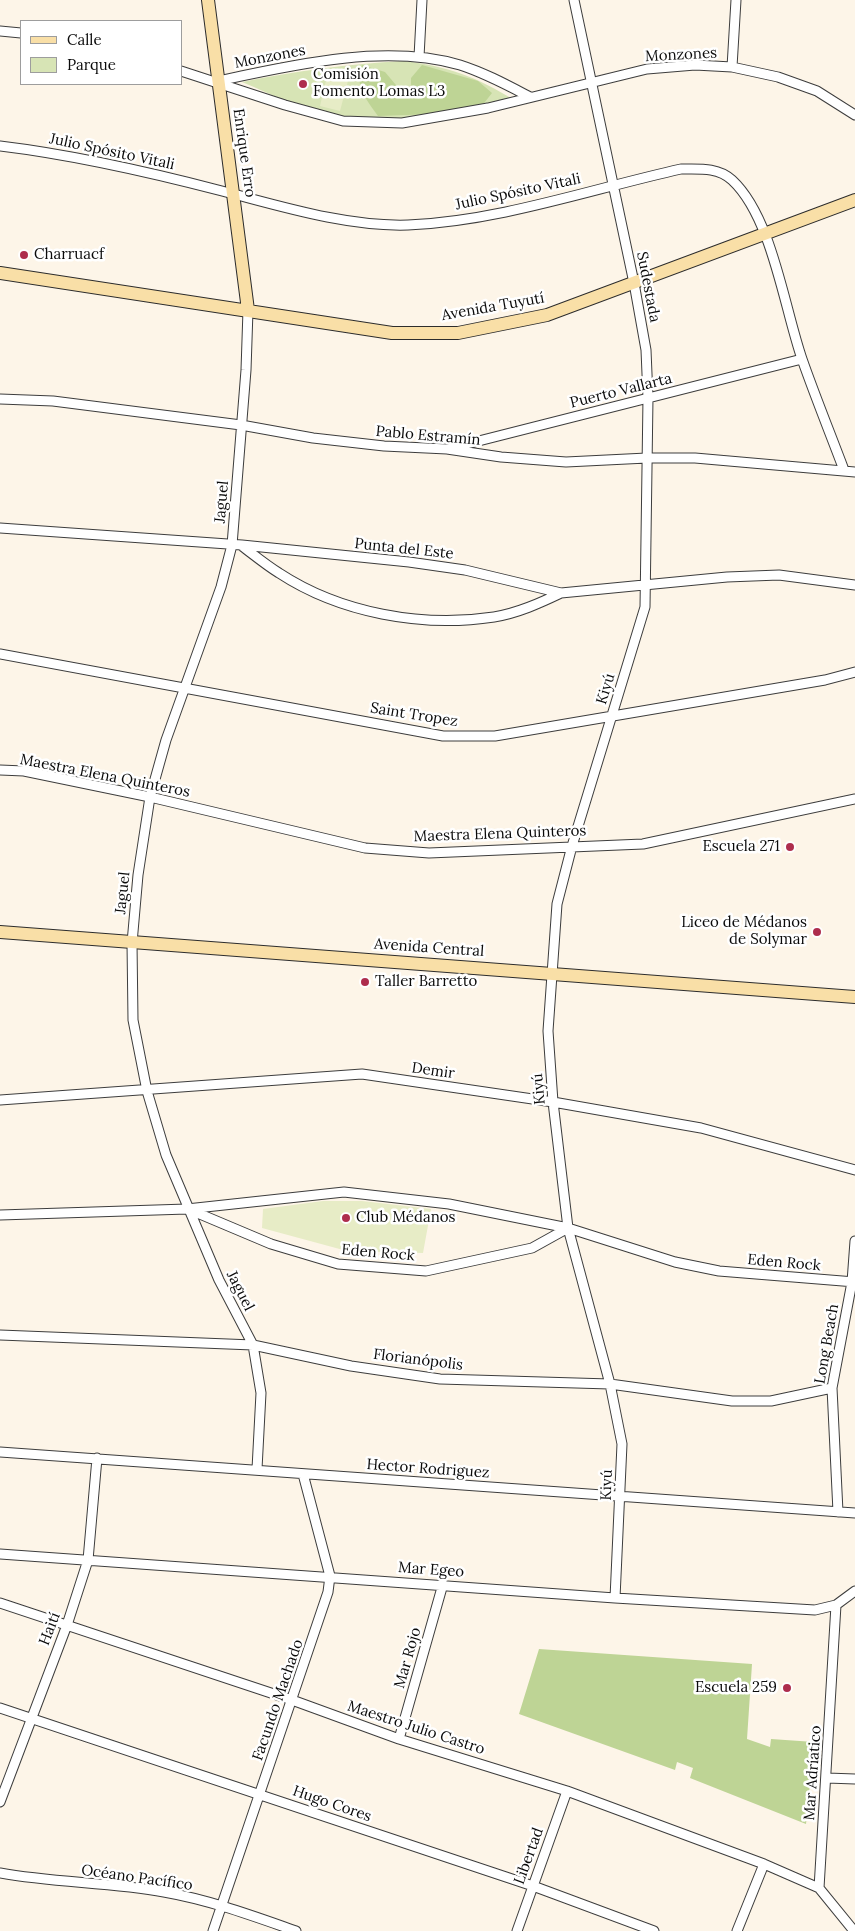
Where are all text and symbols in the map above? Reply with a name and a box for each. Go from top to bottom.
legend [20,20,182,85]
text: Calle [67,30,102,49]
street label: Monzones [233,41,307,73]
street label: Monzones [645,44,717,66]
text: Parque [67,55,116,74]
place label: Comisión Fomento Lomas L3 [313,66,445,101]
marker: Comisión Fomento Lomas L3 [297,78,309,90]
street label: Enrique Erro [229,107,259,199]
street label: Julio Spósito Vitali [48,130,176,174]
street label: Julio Spósito Vitali [454,170,582,214]
place label: Charruacf [34,246,104,264]
marker: Charruacf [18,249,30,261]
street label: Sudestada [632,250,664,324]
street label: Avenida Tuyutí [440,289,546,325]
street label: Puerto Vallarta [568,370,674,412]
street label: Pablo Estramín [375,422,481,450]
street label: Jaguel [211,480,233,524]
street label: Punta del Este [353,535,455,563]
street label: Kiyú [593,671,619,707]
street label: Saint Tropez [369,699,459,731]
street label: Maestra Elena Quinteros [18,751,192,801]
street label: Maestra Elena Quinteros [413,822,587,846]
place label: Escuela 271 [702,838,780,856]
marker: Escuela 271 [784,841,796,853]
street label: Jaguel [112,871,134,915]
place label: Liceo de Médanos de Solymar [681,914,807,949]
marker: Liceo de Médanos de Solymar [811,926,823,938]
street label: Avenida Central [373,935,485,961]
place label: Taller Barretto [375,973,477,991]
marker: Taller Barretto [359,976,371,988]
street label: Demir [410,1059,456,1083]
street label: Kiyú [529,1073,549,1105]
place label: Club Médanos [356,1209,455,1227]
marker: Club Médanos [340,1212,352,1224]
street label: Eden Rock [341,1241,415,1265]
street label: Eden Rock [747,1251,821,1275]
street label: Jaguel [222,1268,258,1314]
street label: Long Beach [811,1303,843,1385]
street label: Florianópolis [372,1346,464,1374]
street label: Hector Rodriguez [366,1456,490,1482]
street label: Kiyú [597,1469,617,1501]
street label: Mar Egeo [397,1559,465,1581]
street label: Haití [36,1610,64,1648]
street label: Mar Rojo [391,1625,425,1691]
street label: Facundo Machado [249,1637,307,1763]
place label: Escuela 259 [695,1679,777,1697]
marker: Escuela 259 [781,1682,793,1694]
street label: Maestro Julio Castro [345,1697,487,1759]
street label: Mar Adríatico [801,1725,825,1821]
street label: Hugo Cores [290,1782,374,1826]
street label: Libertad [510,1825,548,1887]
street label: Océano Pacífico [80,1861,194,1895]

